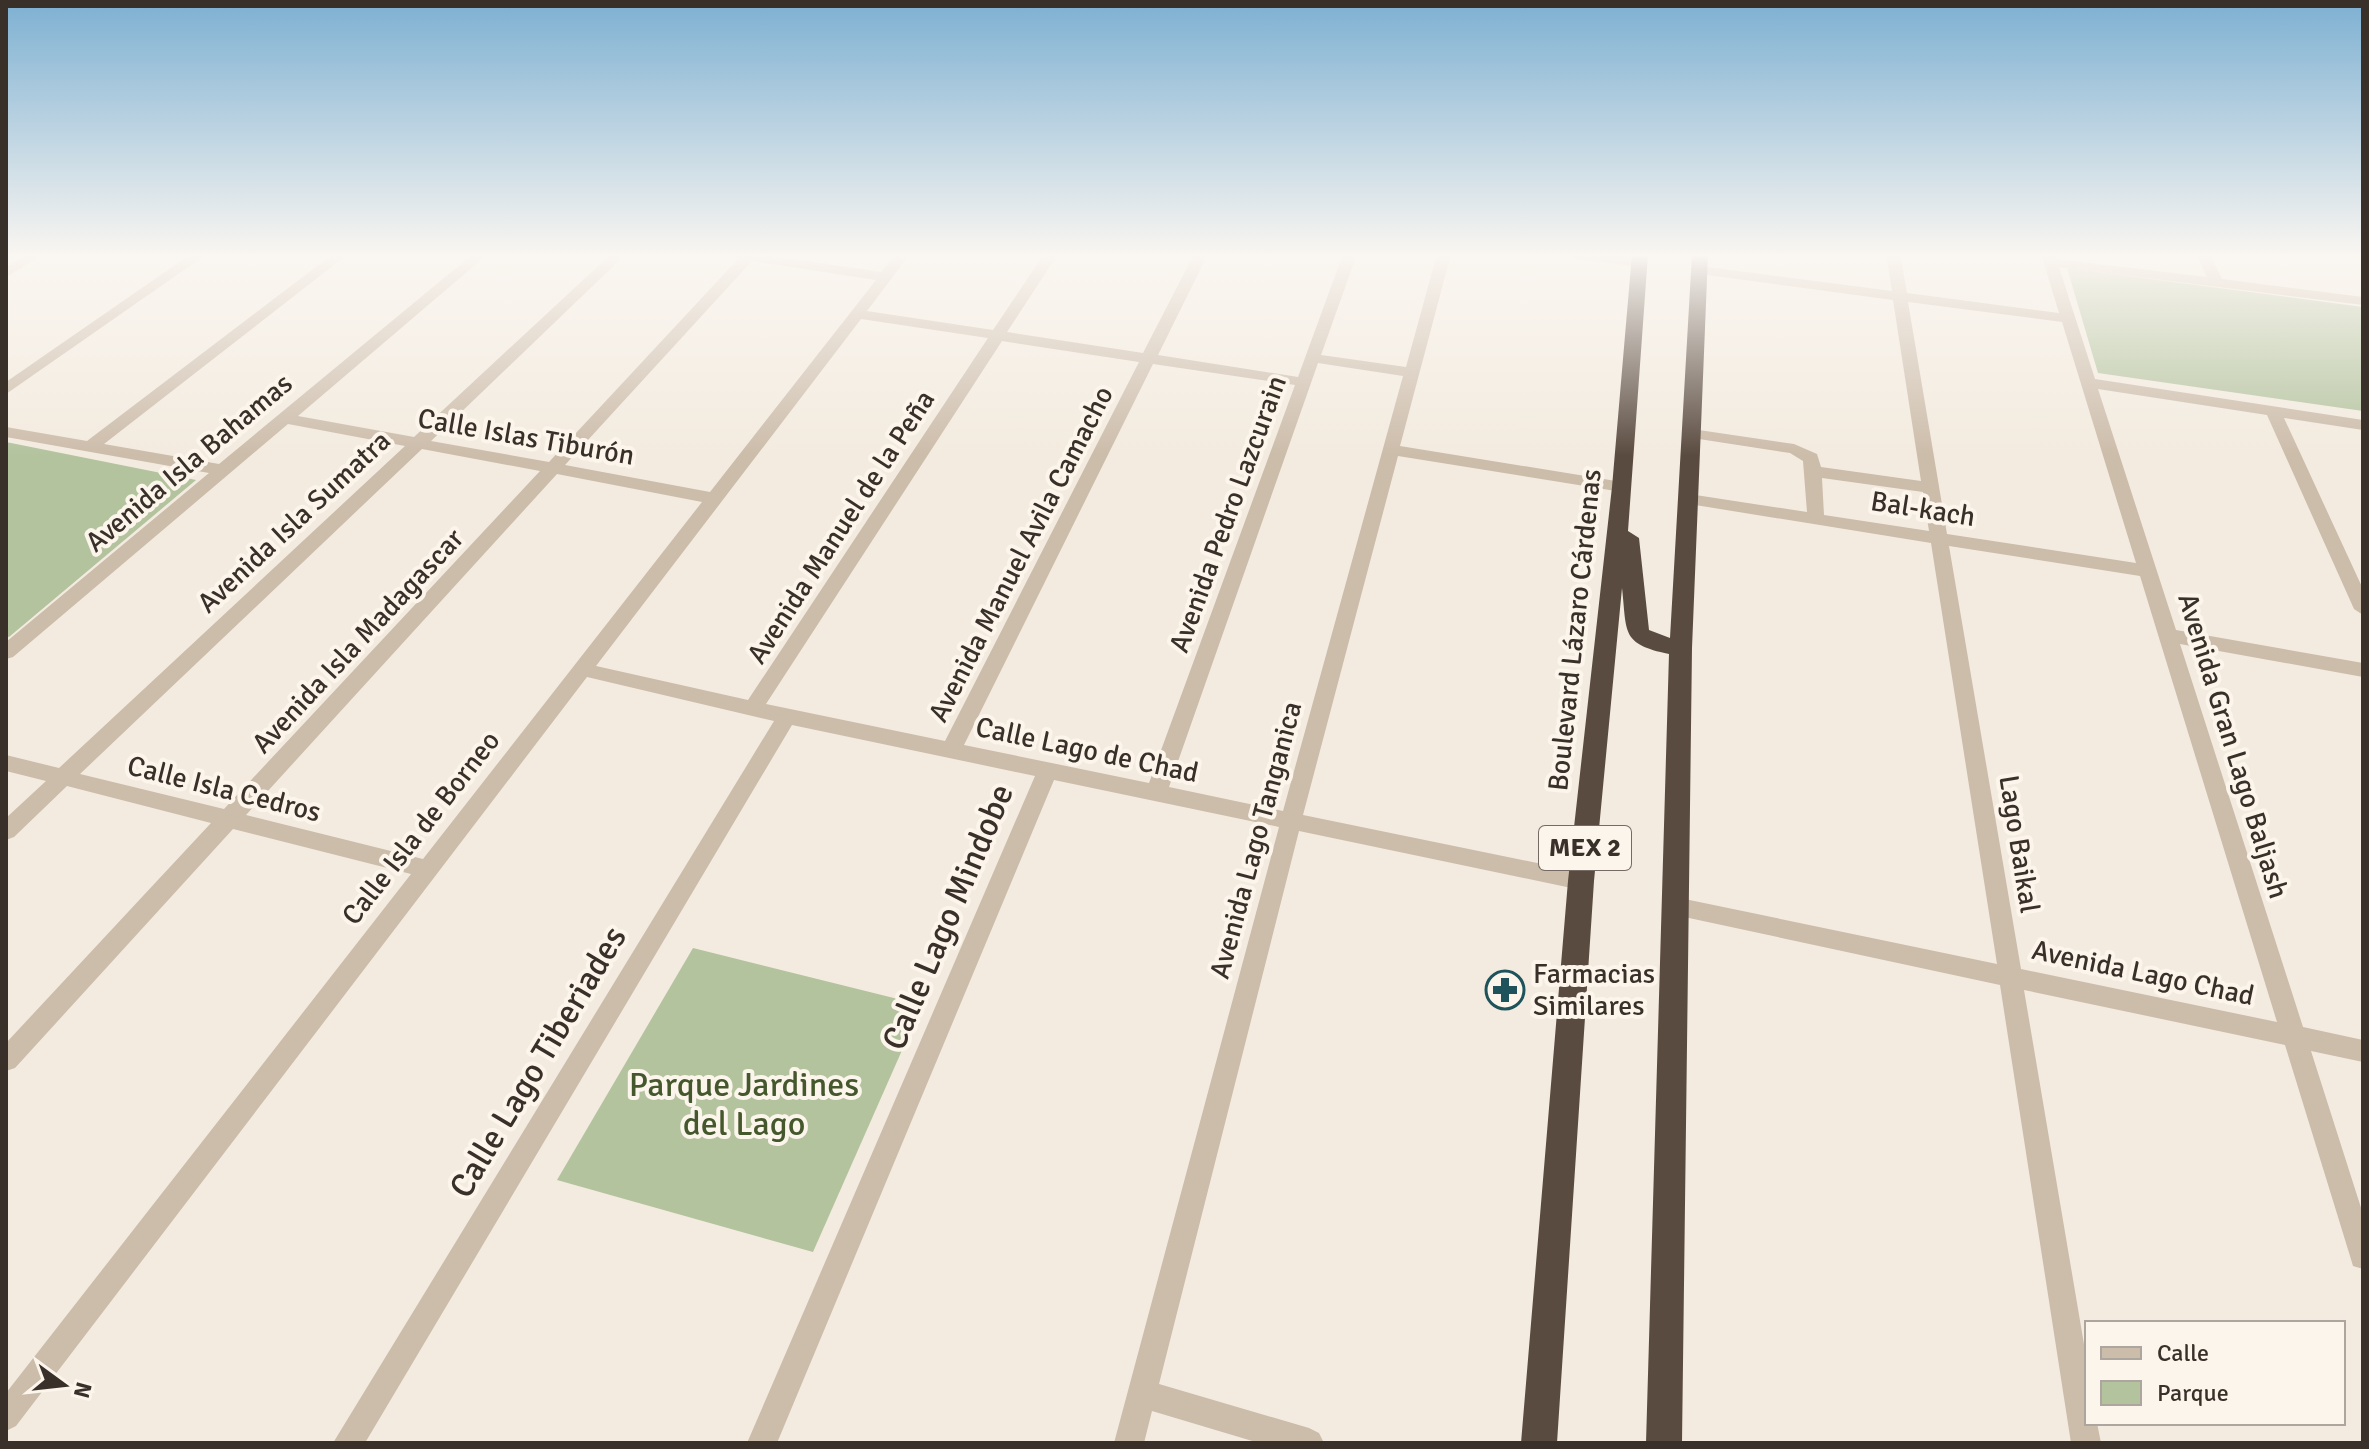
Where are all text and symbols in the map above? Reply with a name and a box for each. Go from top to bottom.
street label: Avenida Isla Bahamas [79,367,299,559]
street label: Avenida Pedro Lazcurain [1162,371,1294,657]
street label: Avenida Manuel Avila Camacho [921,380,1121,728]
street label: Avenida Manuel de la Peña [740,384,942,670]
street label: Calle Islas Tiburón [415,401,637,473]
street label: Avenida Isla Sumatra [190,424,398,620]
street label: Boulevard Lázaro Cárdenas [1541,467,1609,793]
street label: Bal-kach [1868,484,1978,534]
street label: Avenida Isla Madagascar [245,521,471,760]
street label: Avenida Gran Lago Baljash [2170,589,2296,903]
street label: Avenida Lago Tanganica [1203,698,1309,982]
street label: Calle Lago de Chad [972,710,1202,790]
street label: Calle Isla de Borneo [335,724,507,932]
street label: Calle Isla Cedros [124,749,324,829]
street label: Lago Baikal [1991,773,2047,915]
street label: Calle Lago Mindobe [873,778,1023,1056]
road number: MEX 2 [1539,826,1631,870]
street label: Calle Lago Tiberiades [440,919,636,1205]
street label: Avenida Lago Chad [2029,933,2257,1013]
place label: Farmacias Similares [1533,957,1655,1023]
pharmacy icon: Farmacias Similares [1484,969,1526,1011]
park label: Parque Jardines del Lago [629,1064,859,1145]
legend [2085,1321,2345,1425]
text: Calle [2157,1338,2209,1368]
north arrow [24,1345,104,1425]
text: Parque [2157,1378,2229,1408]
text: N [68,1379,98,1401]

